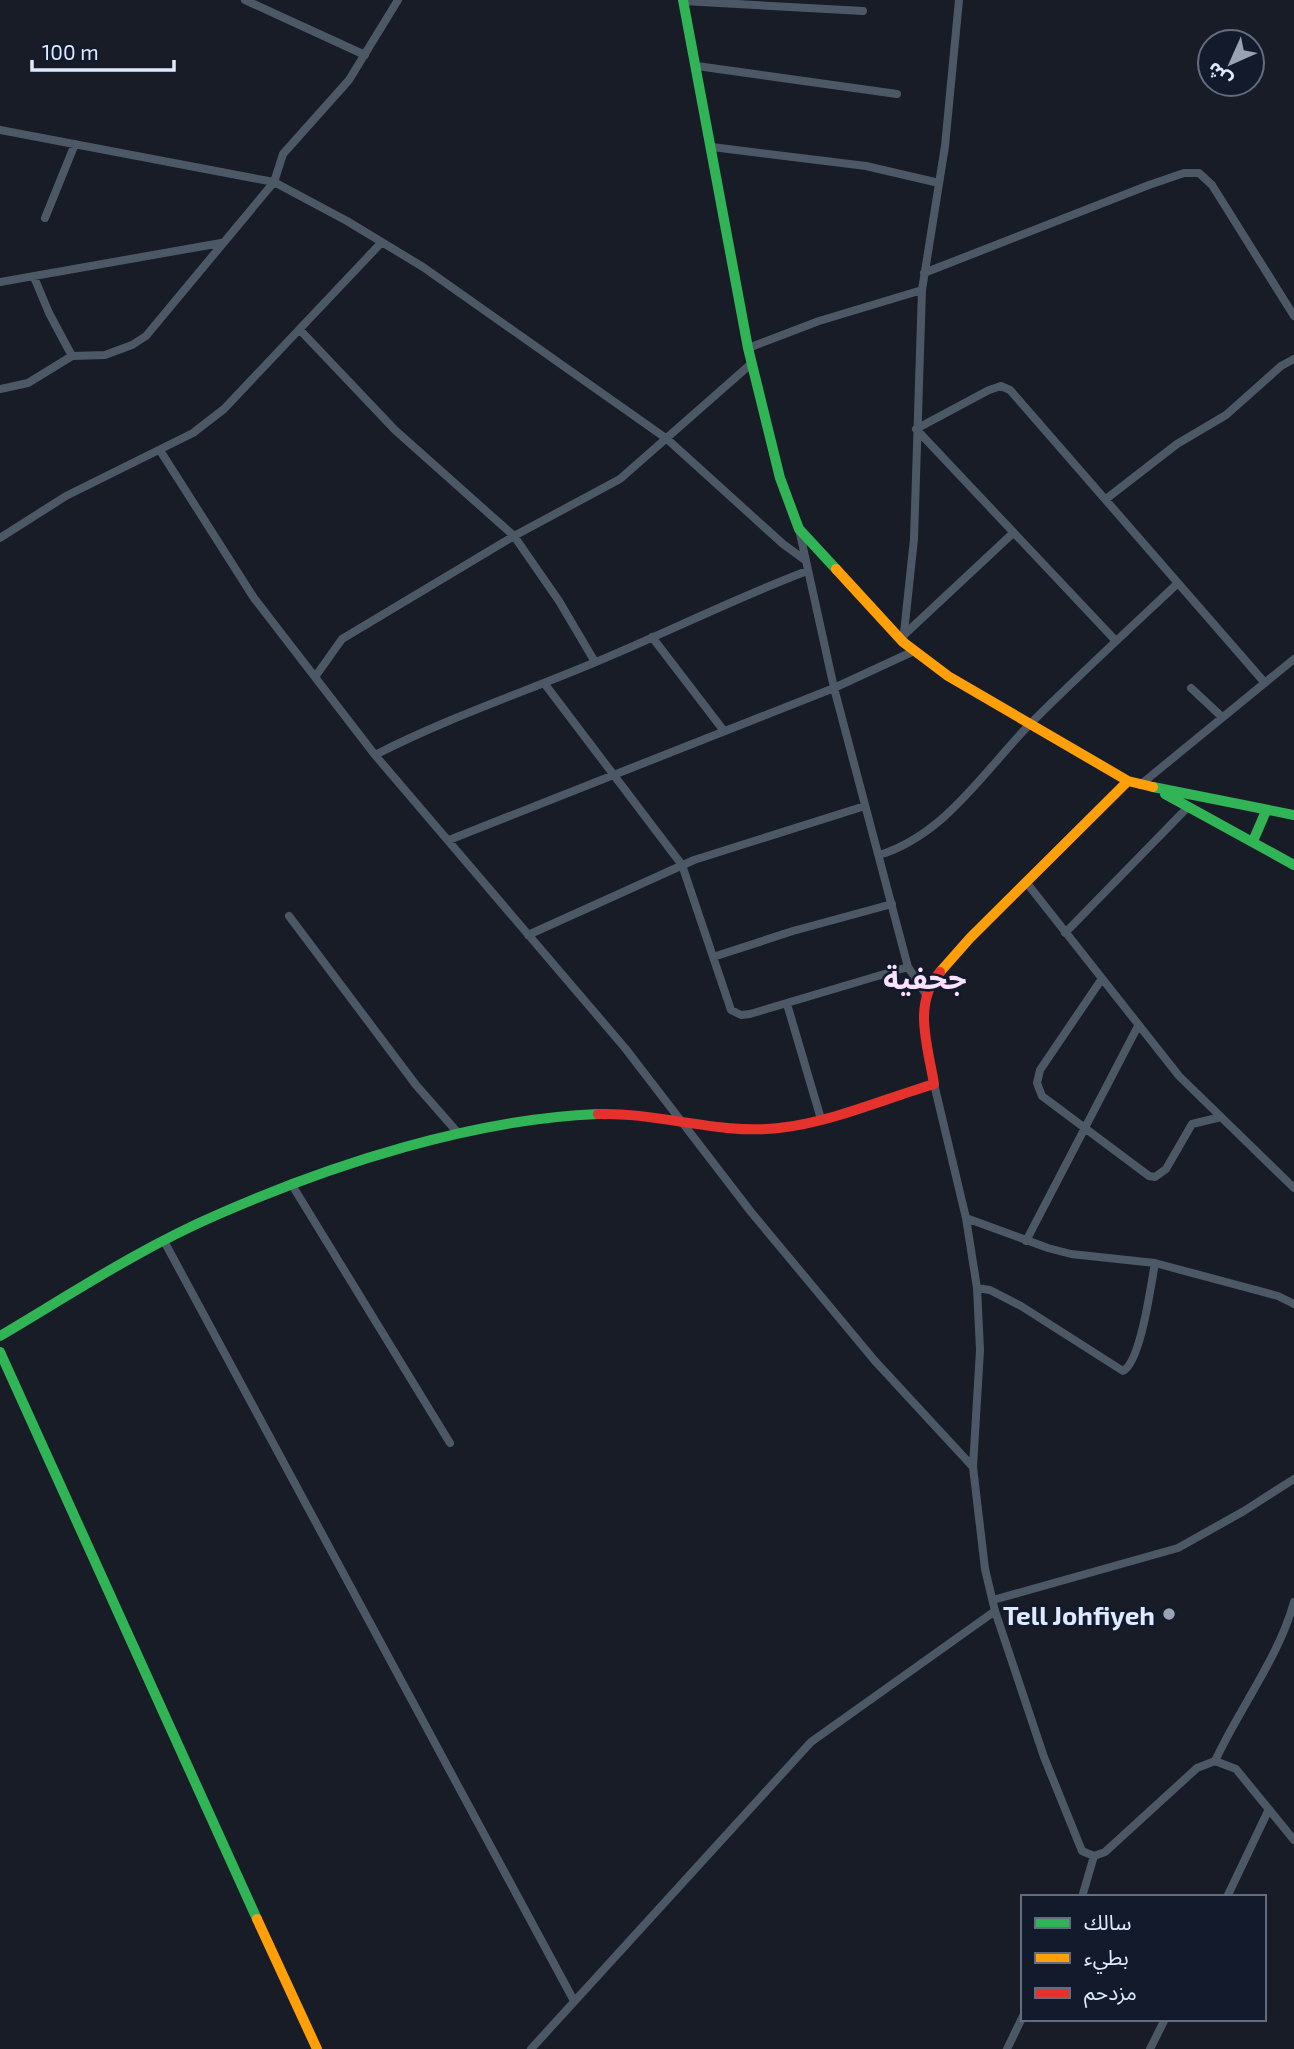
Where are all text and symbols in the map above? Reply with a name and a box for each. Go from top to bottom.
scale bar [32,28,173,72]
north arrow [1196,28,1266,98]
text: 100 m [42,39,99,64]
text: ش [1201,58,1236,93]
district label: جحفية [883,959,967,996]
place label: Tell Johfiyeh [1003,1599,1155,1631]
marker: Tell Johfiyeh [1161,1606,1177,1622]
legend [1021,1895,1266,2021]
text: سالك [1084,1909,1131,1934]
text: بطيء [1084,1944,1129,1974]
text: مزدحم [1084,1979,1137,2008]

